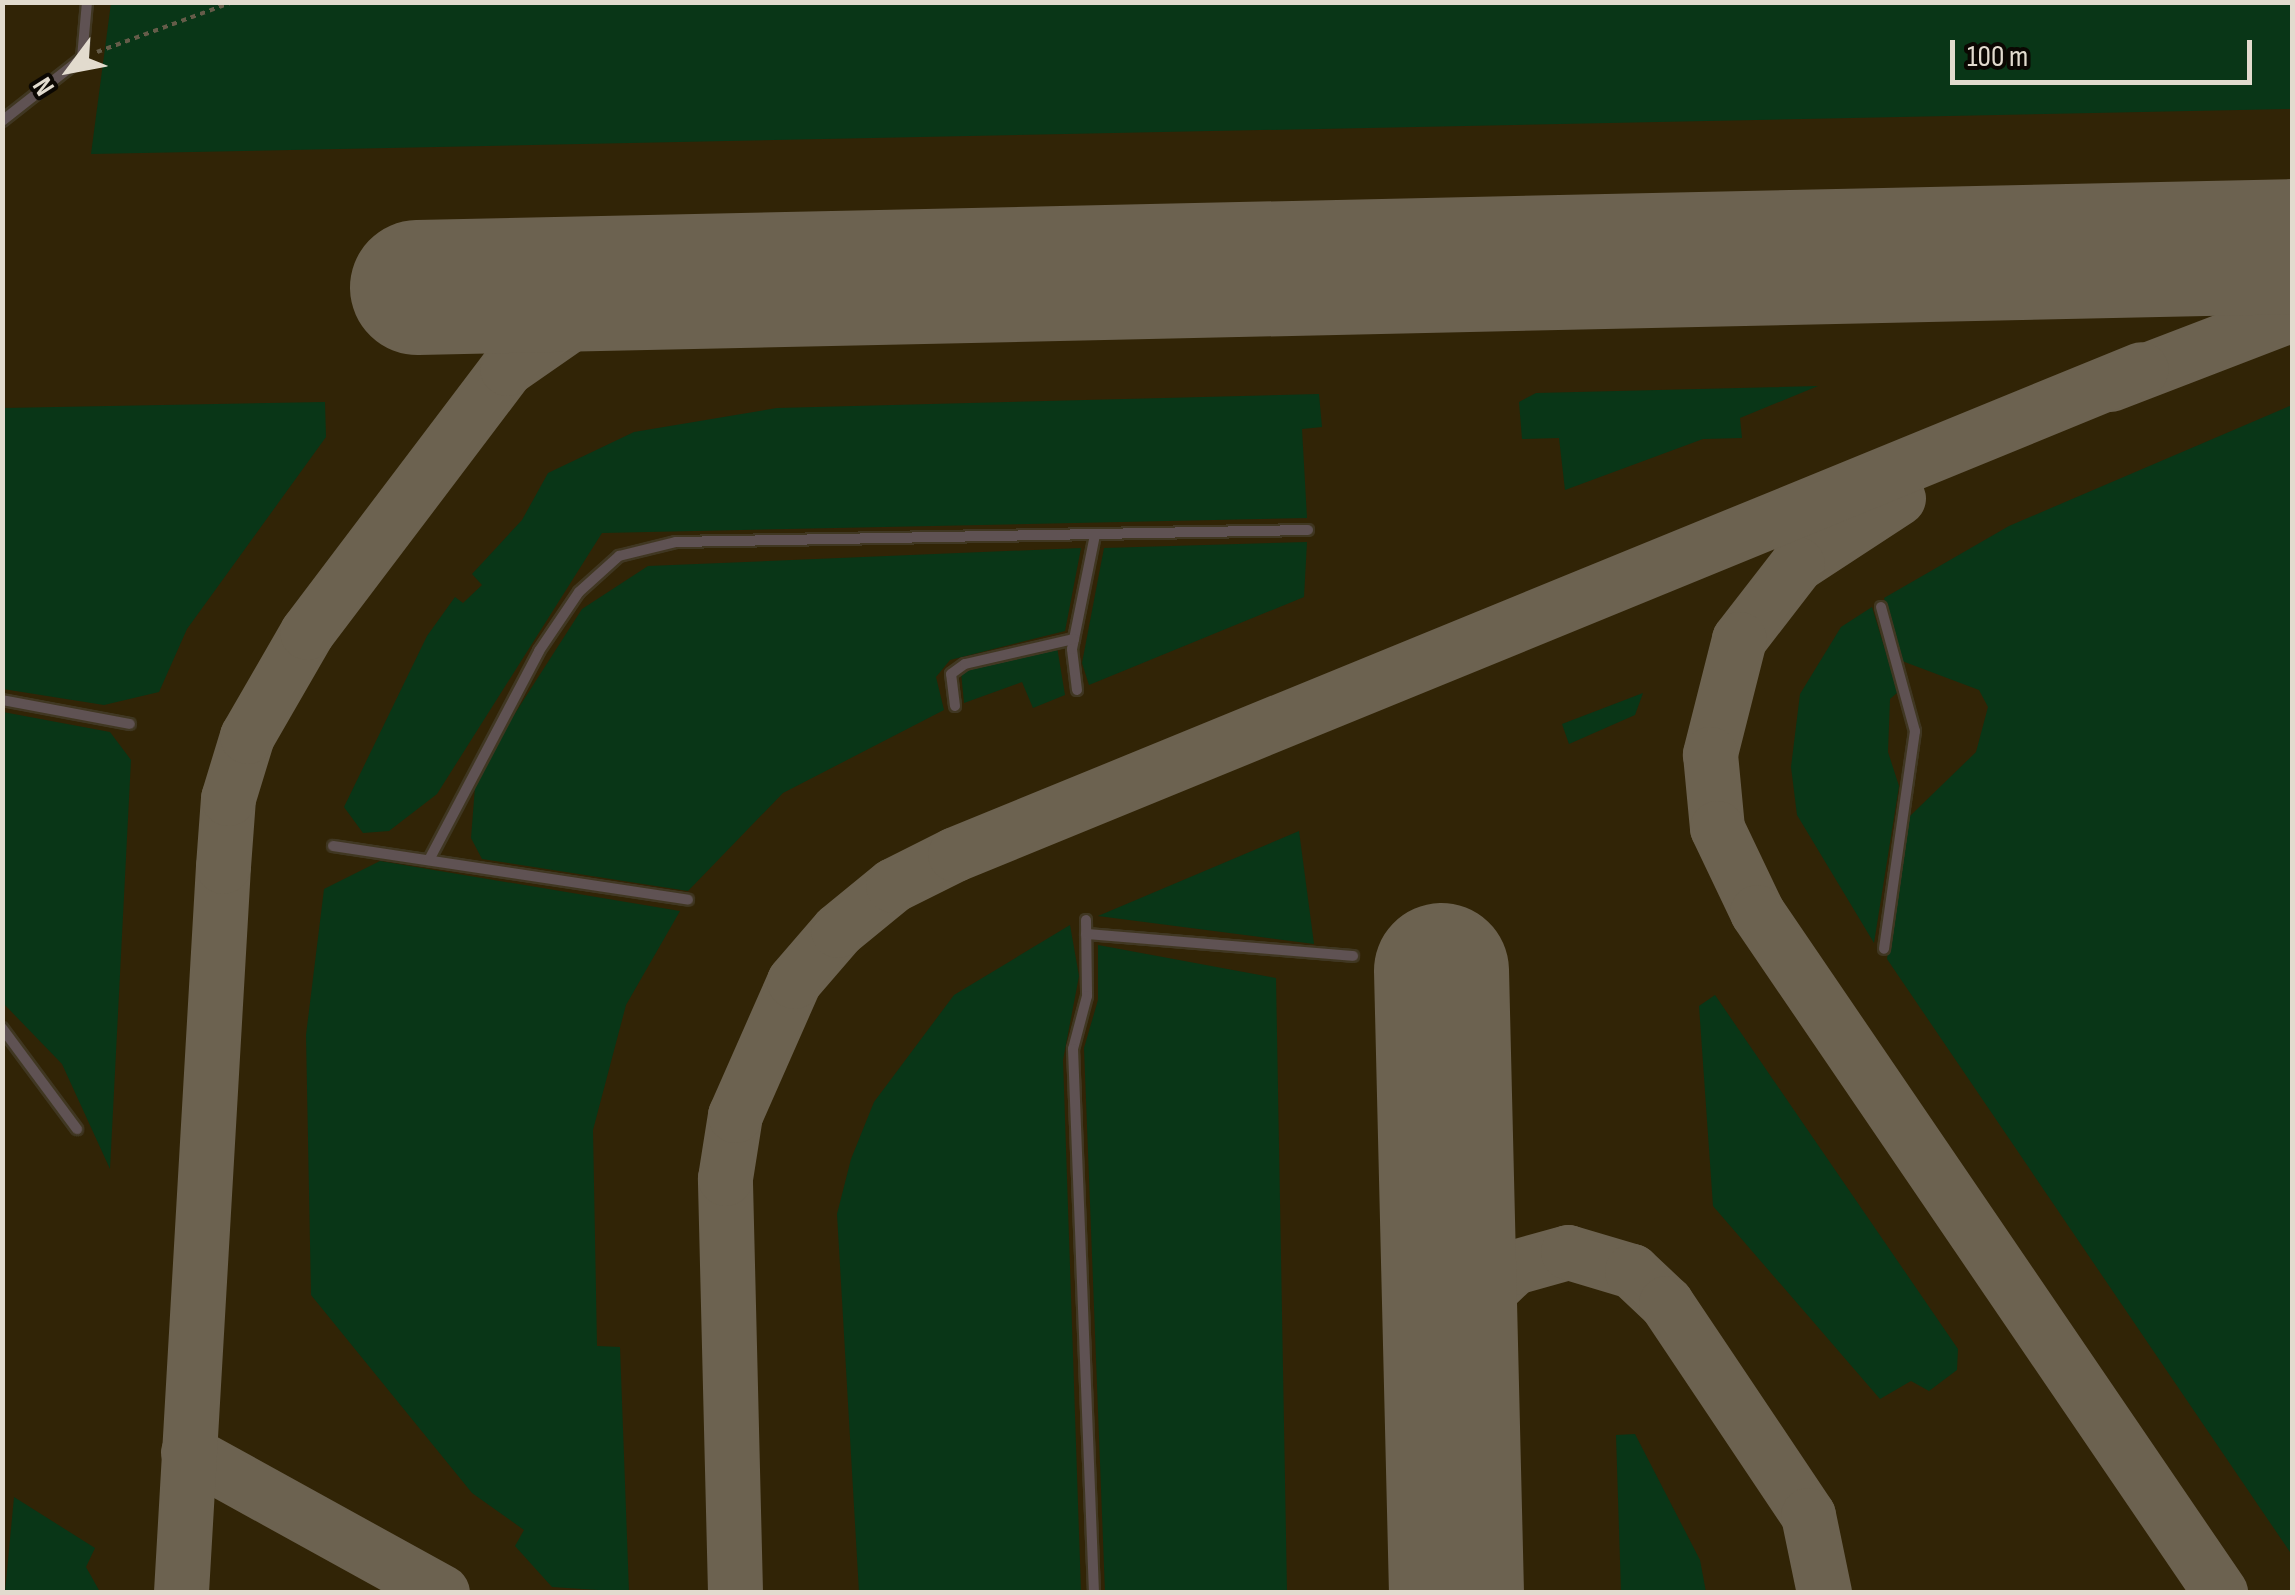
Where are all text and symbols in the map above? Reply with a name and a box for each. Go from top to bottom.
north arrow [20,20,120,120]
scale bar [1955,20,2258,82]
text: 100 m [1967,39,2028,75]
text: N [26,71,62,101]

